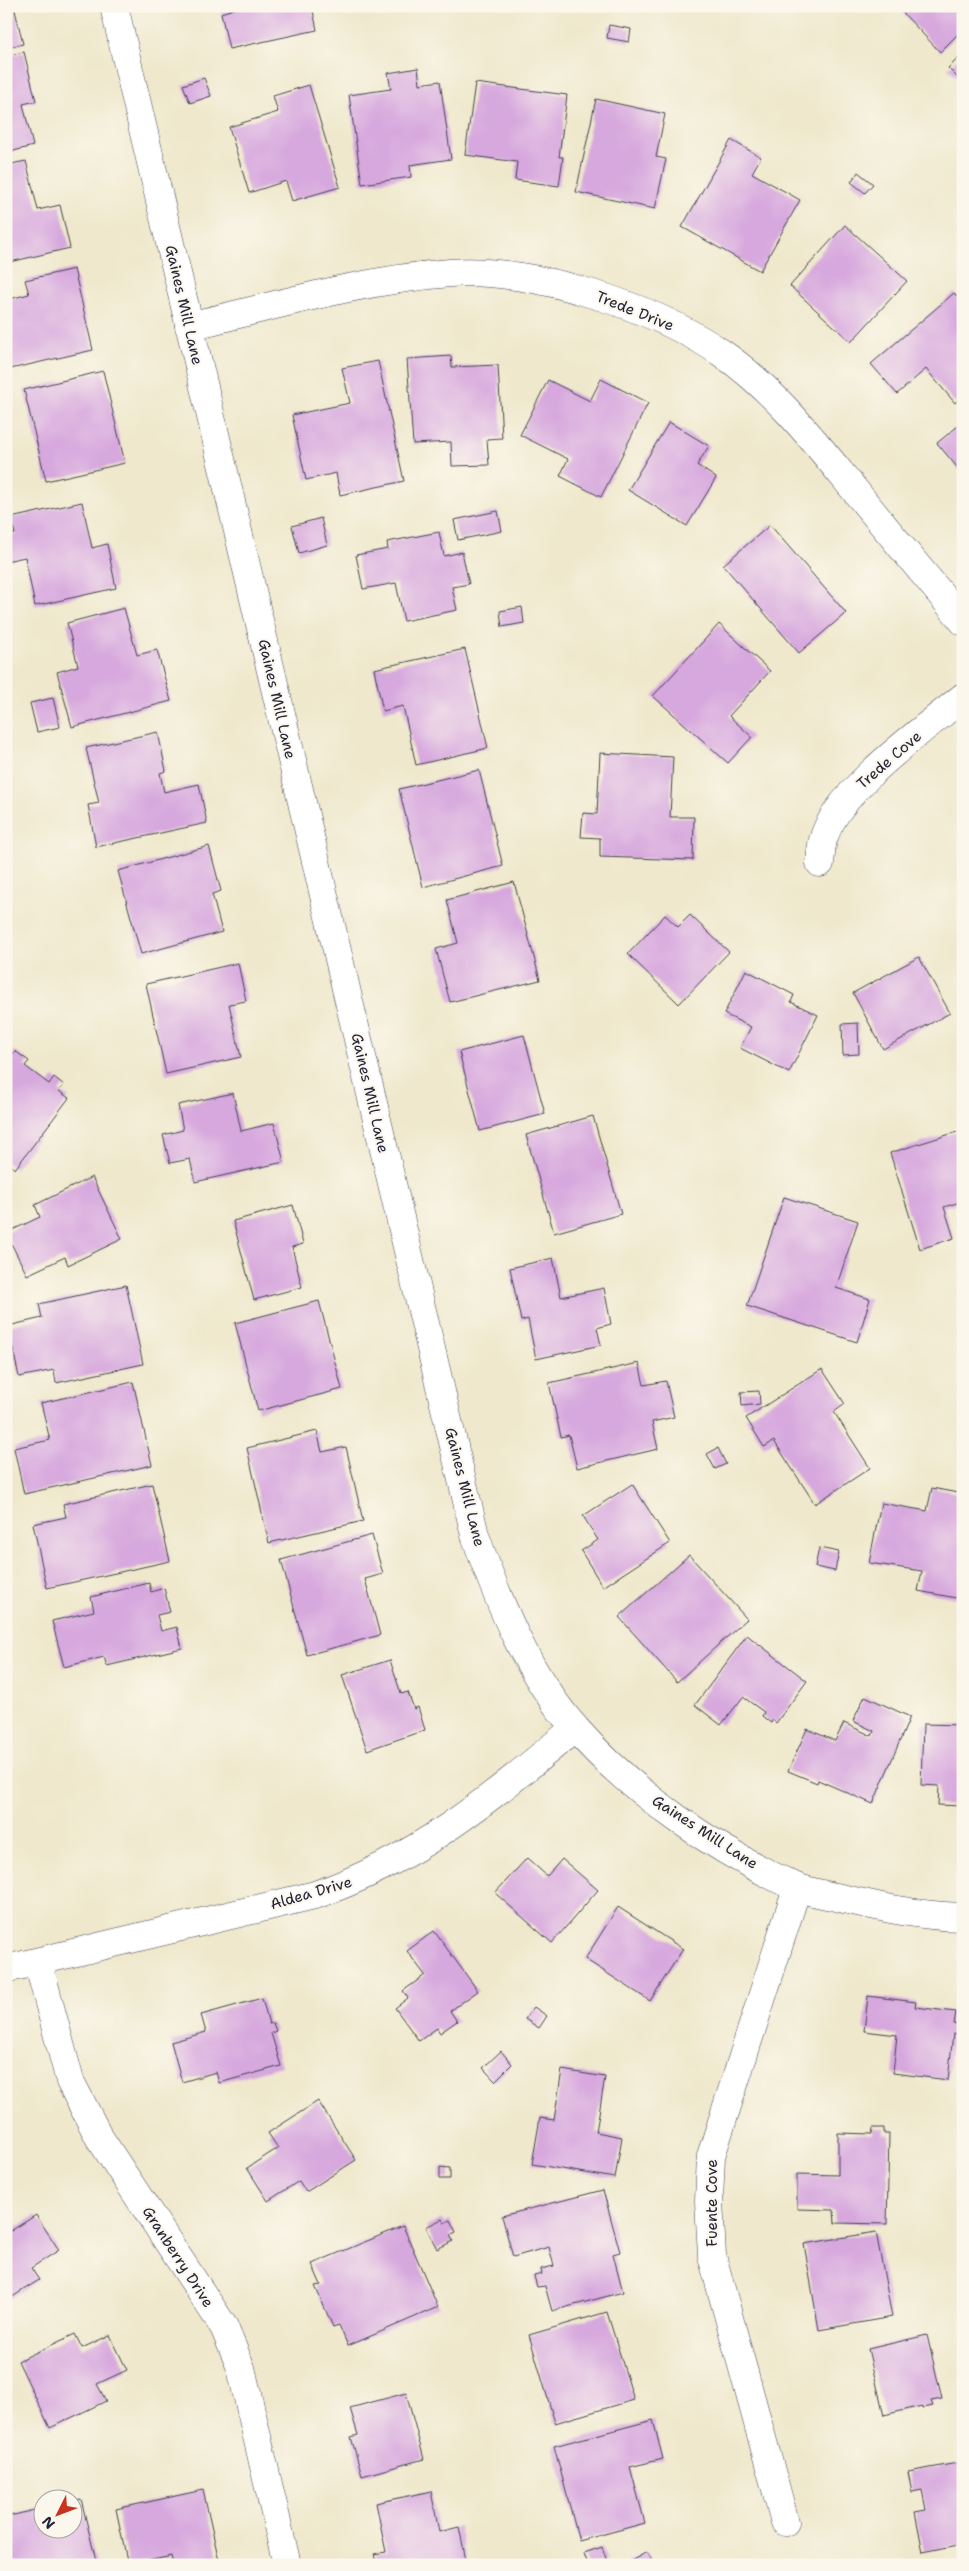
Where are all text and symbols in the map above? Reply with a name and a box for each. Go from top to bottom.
street label: Gaines Mill Lane [161,243,207,367]
street label: Trede Drive [593,286,677,336]
street label: Gaines Mill Lane [254,637,300,761]
street label: Trede Cove [852,726,926,794]
street label: Gaines Mill Lane [347,1031,393,1155]
street label: Gaines Mill Lane [441,1425,489,1549]
street label: Gaines Mill Lane [648,1790,762,1874]
street label: Aldea Drive [268,1872,354,1914]
street label: Fuente Cove [702,2159,722,2247]
street label: Granberry Drive [138,2203,218,2311]
north arrow [32,2488,82,2538]
text: N [38,2513,59,2533]

